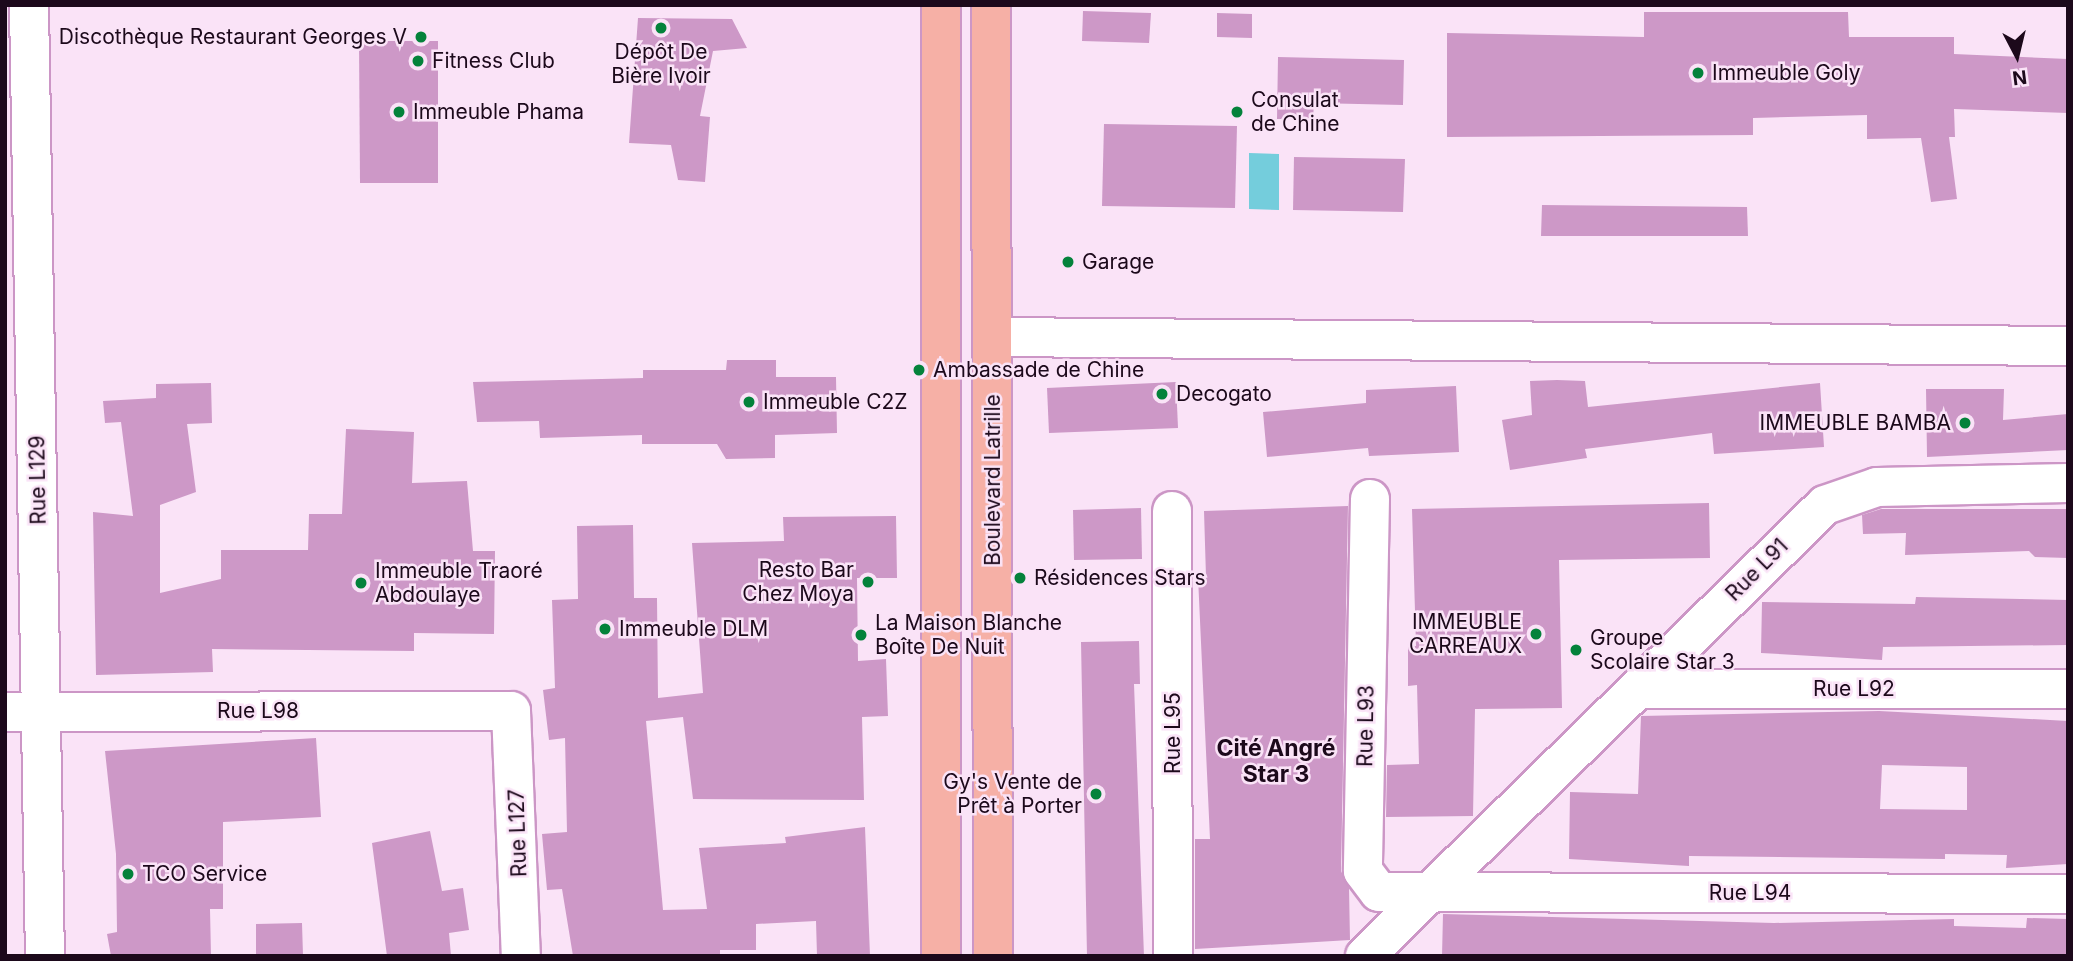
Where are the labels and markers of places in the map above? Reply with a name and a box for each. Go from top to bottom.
marker: Dépôt De Bière Ivoir [653,20,669,36]
place label: Discothèque Restaurant Georges V [59,24,407,50]
marker: Discothèque Restaurant Georges V [413,29,429,45]
place label: Dépôt De Bière Ivoir [611,39,711,89]
place label: Fitness Club [432,48,555,74]
marker: Fitness Club [410,53,426,69]
place label: Immeuble Goly [1712,60,1860,86]
marker: Immeuble Goly [1690,65,1706,81]
place label: Consulat de Chine [1251,87,1340,137]
place label: Immeuble Phama [413,99,584,125]
marker: Immeuble Phama [391,104,407,120]
marker: Consulat de Chine [1229,104,1245,120]
place label: Garage [1082,249,1154,275]
marker: Garage [1060,254,1076,270]
place label: Ambassade de Chine [933,357,1144,383]
marker: Ambassade de Chine [911,362,927,378]
place label: Decogato [1176,381,1272,407]
marker: Decogato [1154,386,1170,402]
place label: Immeuble C2Z [763,389,908,415]
marker: Immeuble C2Z [741,394,757,410]
place label: IMMEUBLE BAMBA [1760,410,1951,436]
marker: IMMEUBLE BAMBA [1957,415,1973,431]
place label: Resto Bar Chez Moya [742,557,854,607]
place label: Immeuble Traoré Abdoulaye [375,558,543,608]
place label: Résidences Stars [1034,565,1206,591]
marker: Résidences Stars [1012,570,1028,586]
marker: Resto Bar Chez Moya [860,574,876,590]
marker: Immeuble Traoré Abdoulaye [353,575,369,591]
place label: IMMEUBLE CARREAUX [1409,609,1522,659]
place label: La Maison Blanche Boîte De Nuit [875,610,1062,660]
place label: Immeuble DLM [619,616,768,642]
marker: Immeuble DLM [597,621,613,637]
place label: Groupe Scolaire Star 3 [1590,625,1735,675]
marker: IMMEUBLE CARREAUX [1528,626,1544,642]
marker: La Maison Blanche Boîte De Nuit [853,627,869,643]
marker: Groupe Scolaire Star 3 [1568,642,1584,658]
place label: Gy's Vente de Prêt à Porter [943,769,1082,819]
marker: Gy's Vente de Prêt à Porter [1088,786,1104,802]
place label: TCO Service [142,861,267,887]
marker: TCO Service [120,866,136,882]

